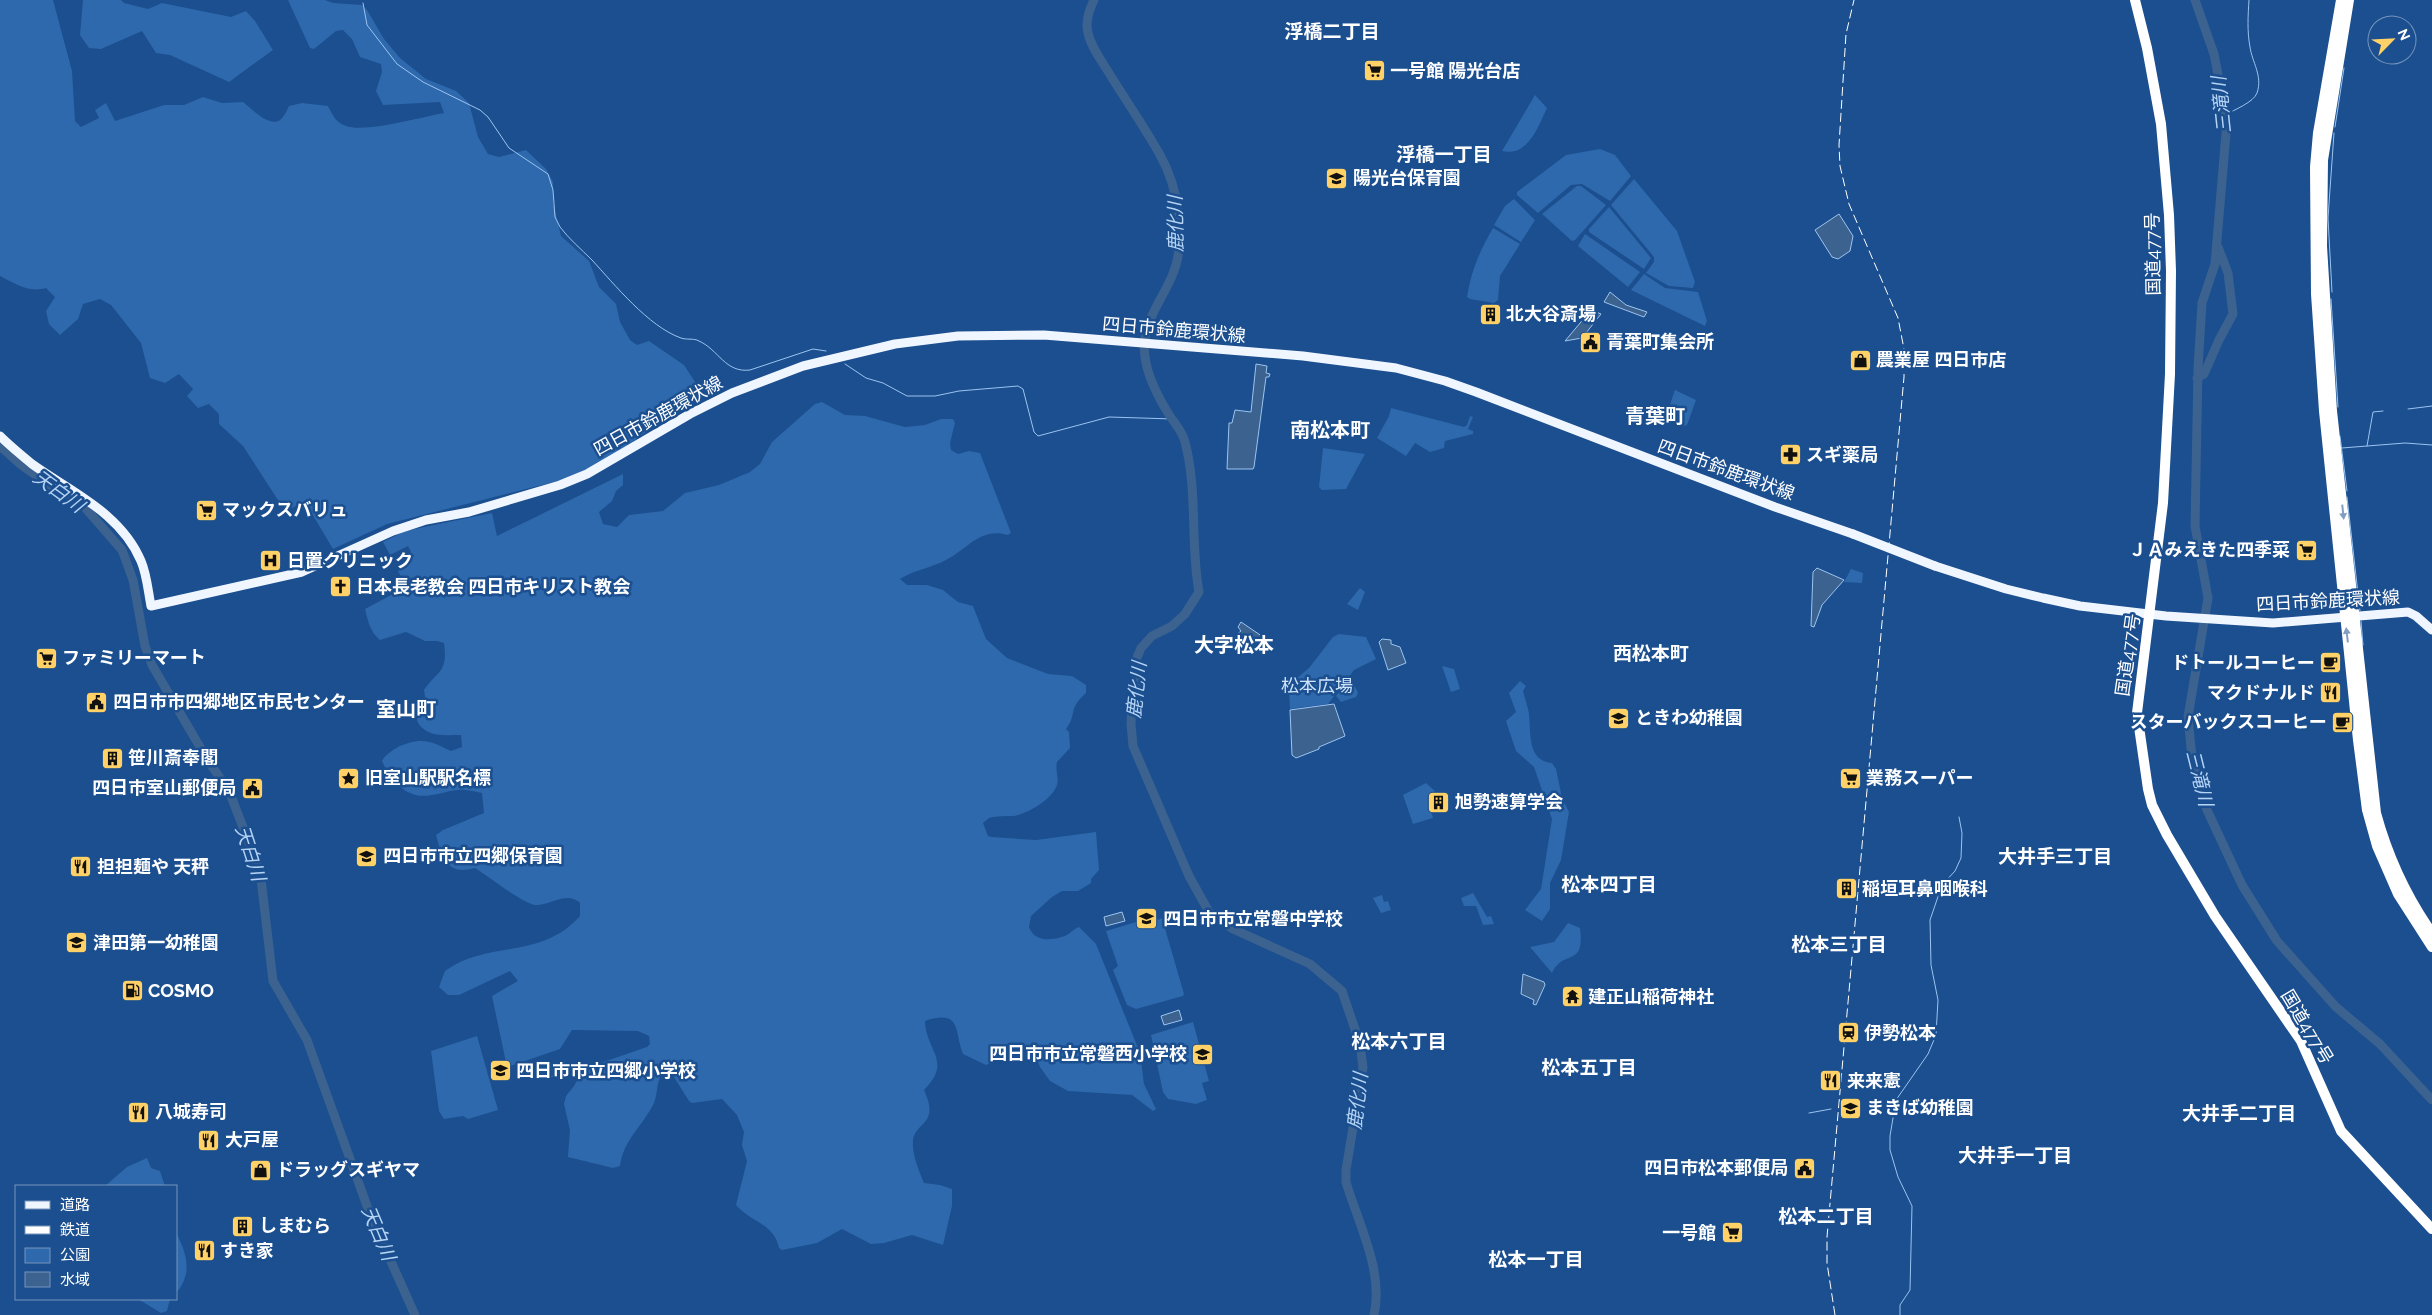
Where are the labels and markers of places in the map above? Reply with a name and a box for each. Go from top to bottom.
supermarket icon: 一号館 陽光台店 [1362,59,1386,83]
place label: 一号館 陽光台店 [1390,60,1520,81]
school or university icon: 陽光台保育園 [1325,166,1349,190]
place label: 陽光台保育園 [1353,167,1461,188]
building icon: 北大谷斎場 [1478,302,1502,326]
place label: 北大谷斎場 [1506,303,1596,324]
public building icon: 青葉町集会所 [1578,330,1602,354]
place label: 青葉町集会所 [1606,331,1714,352]
shop icon: 農業屋 四日市店 [1848,348,1872,372]
place label: 農業屋 四日市店 [1876,349,2006,370]
pharmacy icon: スギ薬局 [1778,443,1802,467]
place label: スギ薬局 [1806,444,1878,465]
supermarket icon: マックスバリュ [194,498,218,522]
place label: マックスバリュ [222,499,347,520]
supermarket icon: ＪＡみえきた四季菜 [2294,538,2318,562]
place label: ＪＡみえきた四季菜 [2129,539,2290,560]
hospital icon: 日置クリニック [259,549,283,573]
place label: 日置クリニック [287,550,413,571]
church icon: 日本長老教会 四日市キリスト教会 [328,575,352,599]
place label: 日本長老教会 四日市キリスト教会 [356,576,630,597]
supermarket icon: ファミリーマート [34,646,58,670]
place label: ファミリーマート [62,647,206,668]
cafe icon: ドトールコーヒー [2319,651,2343,675]
place label: ドトールコーヒー [2171,652,2315,673]
restaurant icon: マクドナルド [2319,681,2343,705]
place label: マクドナルド [2207,682,2315,703]
public building icon: 四日市市四郷地区市民センター [85,690,109,714]
place label: 四日市市四郷地区市民センター [113,691,365,712]
school or university icon: ときわ幼稚園 [1607,706,1631,730]
place label: ときわ幼稚園 [1635,707,1743,728]
cafe icon: スターバックスコーヒー [2331,710,2355,734]
place label: スターバックスコーヒー [2130,711,2327,732]
building icon: 笹川斎奉閣 [100,746,124,770]
place label: 笹川斎奉閣 [128,747,218,768]
place icon: 旧室山駅駅名標 [337,766,361,790]
supermarket icon: 業務スーパー [1838,766,1862,790]
place label: 旧室山駅駅名標 [365,767,491,788]
place label: 業務スーパー [1866,767,1974,788]
public building icon: 四日市室山郵便局 [240,776,264,800]
place label: 四日市室山郵便局 [92,777,236,798]
building icon: 旭勢速算学会 [1427,790,1451,814]
place label: 旭勢速算学会 [1455,791,1563,812]
school or university icon: 四日市市立四郷保育園 [355,844,379,868]
place label: 四日市市立四郷保育園 [383,845,563,866]
restaurant icon: 担担麺や 天秤 [69,855,93,879]
place label: 担担麺や 天秤 [97,856,209,877]
building icon: 稲垣耳鼻咽喉科 [1834,877,1858,901]
place label: 稲垣耳鼻咽喉科 [1862,878,1988,899]
school or university icon: 四日市市立常磐中学校 [1135,907,1159,931]
place label: 四日市市立常磐中学校 [1163,908,1343,929]
school or university icon: 津田第一幼稚園 [65,931,89,955]
place label: 津田第一幼稚園 [93,932,219,953]
fuel station icon: COSMO [120,979,144,1003]
place label: COSMO [148,980,214,1001]
temple icon: 建正山稲荷神社 [1560,985,1584,1009]
place label: 建正山稲荷神社 [1588,986,1714,1007]
station icon: 伊勢松本 [1836,1021,1860,1045]
place label: 伊勢松本 [1864,1022,1936,1043]
school or university icon: 四日市市立常磐西小学校 [1191,1042,1215,1066]
place label: 四日市市立常磐西小学校 [989,1043,1187,1064]
school or university icon: 四日市市立四郷小学校 [488,1059,512,1083]
place label: 四日市市立四郷小学校 [516,1060,696,1081]
restaurant icon: 来来憲 [1819,1069,1843,1093]
place label: 来来憲 [1847,1070,1901,1091]
school or university icon: まきば幼稚園 [1838,1096,1862,1120]
place label: まきば幼稚園 [1866,1097,1974,1118]
restaurant icon: 八城寿司 [127,1100,151,1124]
place label: 八城寿司 [155,1101,227,1122]
restaurant icon: 大戸屋 [197,1128,221,1152]
place label: 大戸屋 [225,1129,279,1150]
public building icon: 四日市松本郵便局 [1792,1156,1816,1180]
place label: 四日市松本郵便局 [1644,1157,1788,1178]
shop icon: ドラッグスギヤマ [248,1158,272,1182]
place label: ドラッグスギヤマ [276,1159,420,1180]
building icon: しまむら [231,1214,255,1238]
place label: しまむら [259,1215,331,1236]
supermarket icon: 一号館 [1720,1221,1744,1245]
place label: 一号館 [1662,1222,1716,1243]
restaurant icon: すき家 [192,1239,216,1263]
place label: すき家 [220,1240,274,1261]

